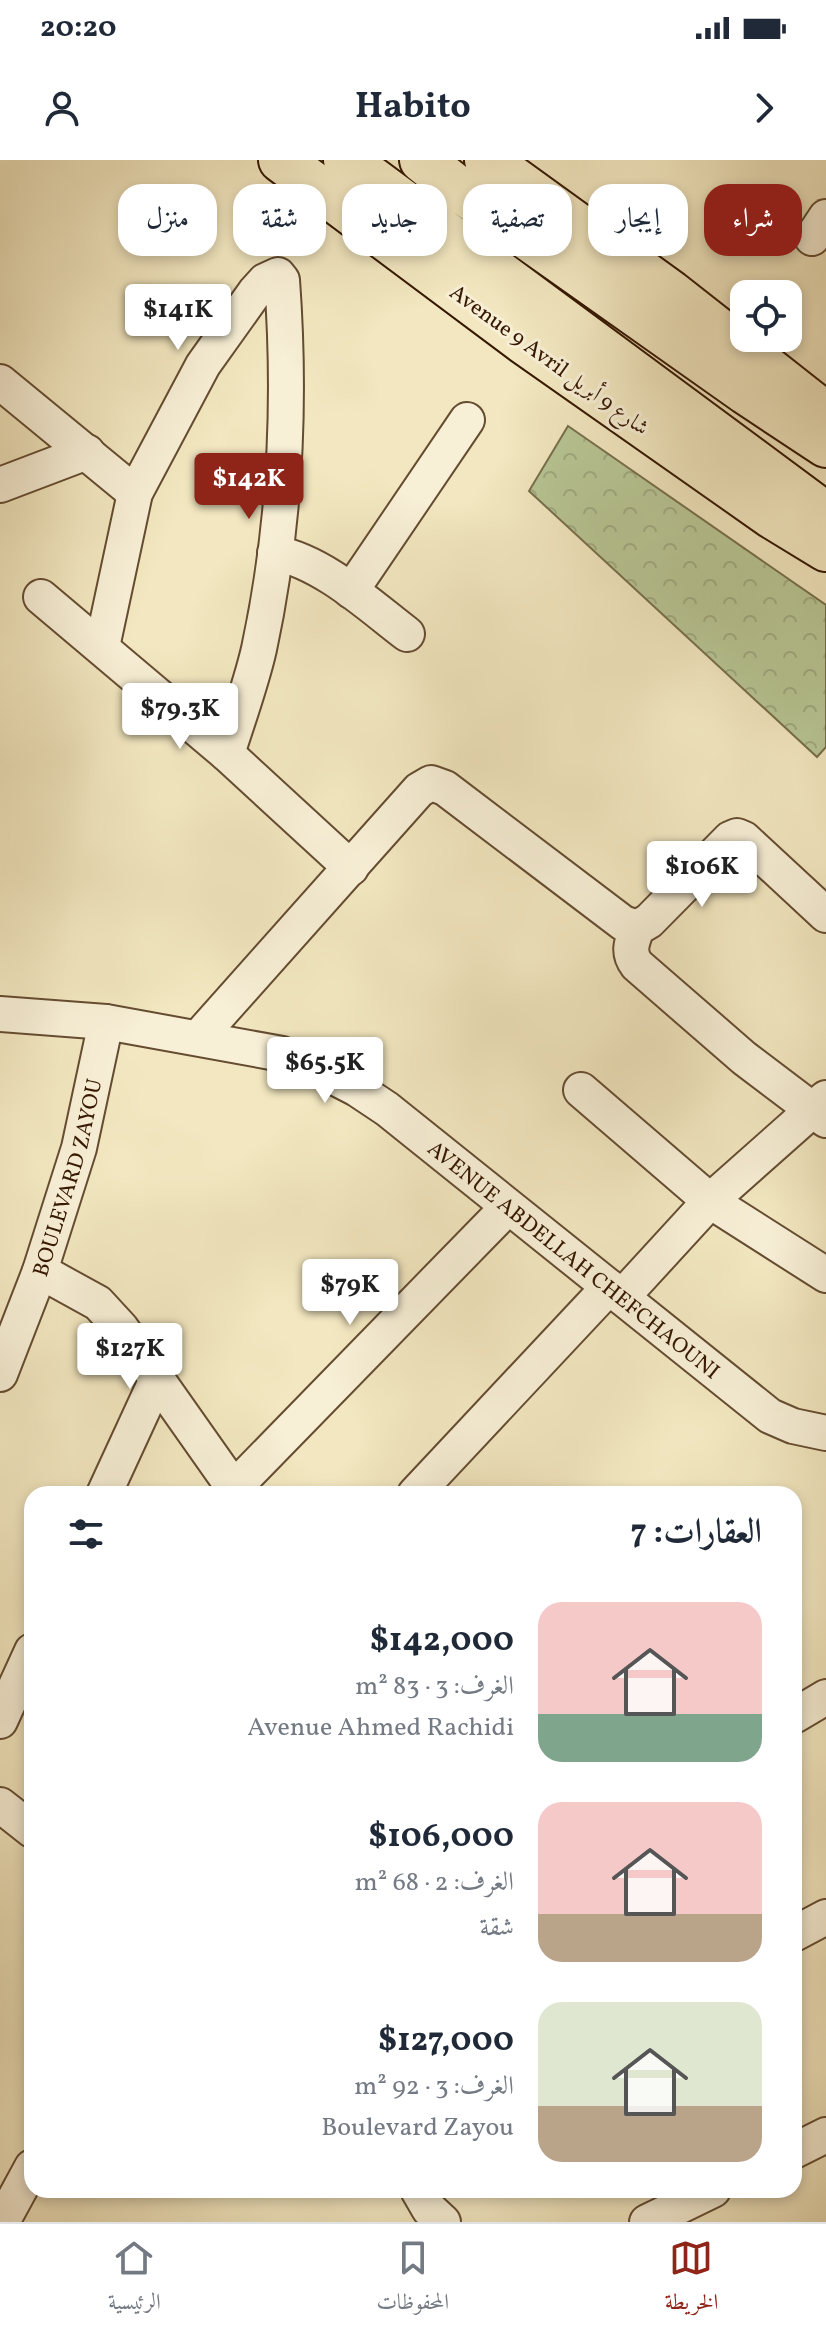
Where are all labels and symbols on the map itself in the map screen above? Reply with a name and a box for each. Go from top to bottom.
street label: Avenue 9 Avril شارع 9 أبريل [442,276,656,445]
pin: $141K [122,284,234,352]
pin: $142K [193,453,305,521]
pin: $79.3K [115,683,245,751]
pin: $106K [646,841,758,909]
pin: $65.5K [260,1037,390,1105]
street label: BOULEVARD ZAYOU [26,1076,111,1281]
street label: AVENUE ABDELLAH CHEFCHAOUNI [420,1134,725,1388]
pin: $79K [303,1259,397,1327]
pin: $127K [74,1323,186,1391]

